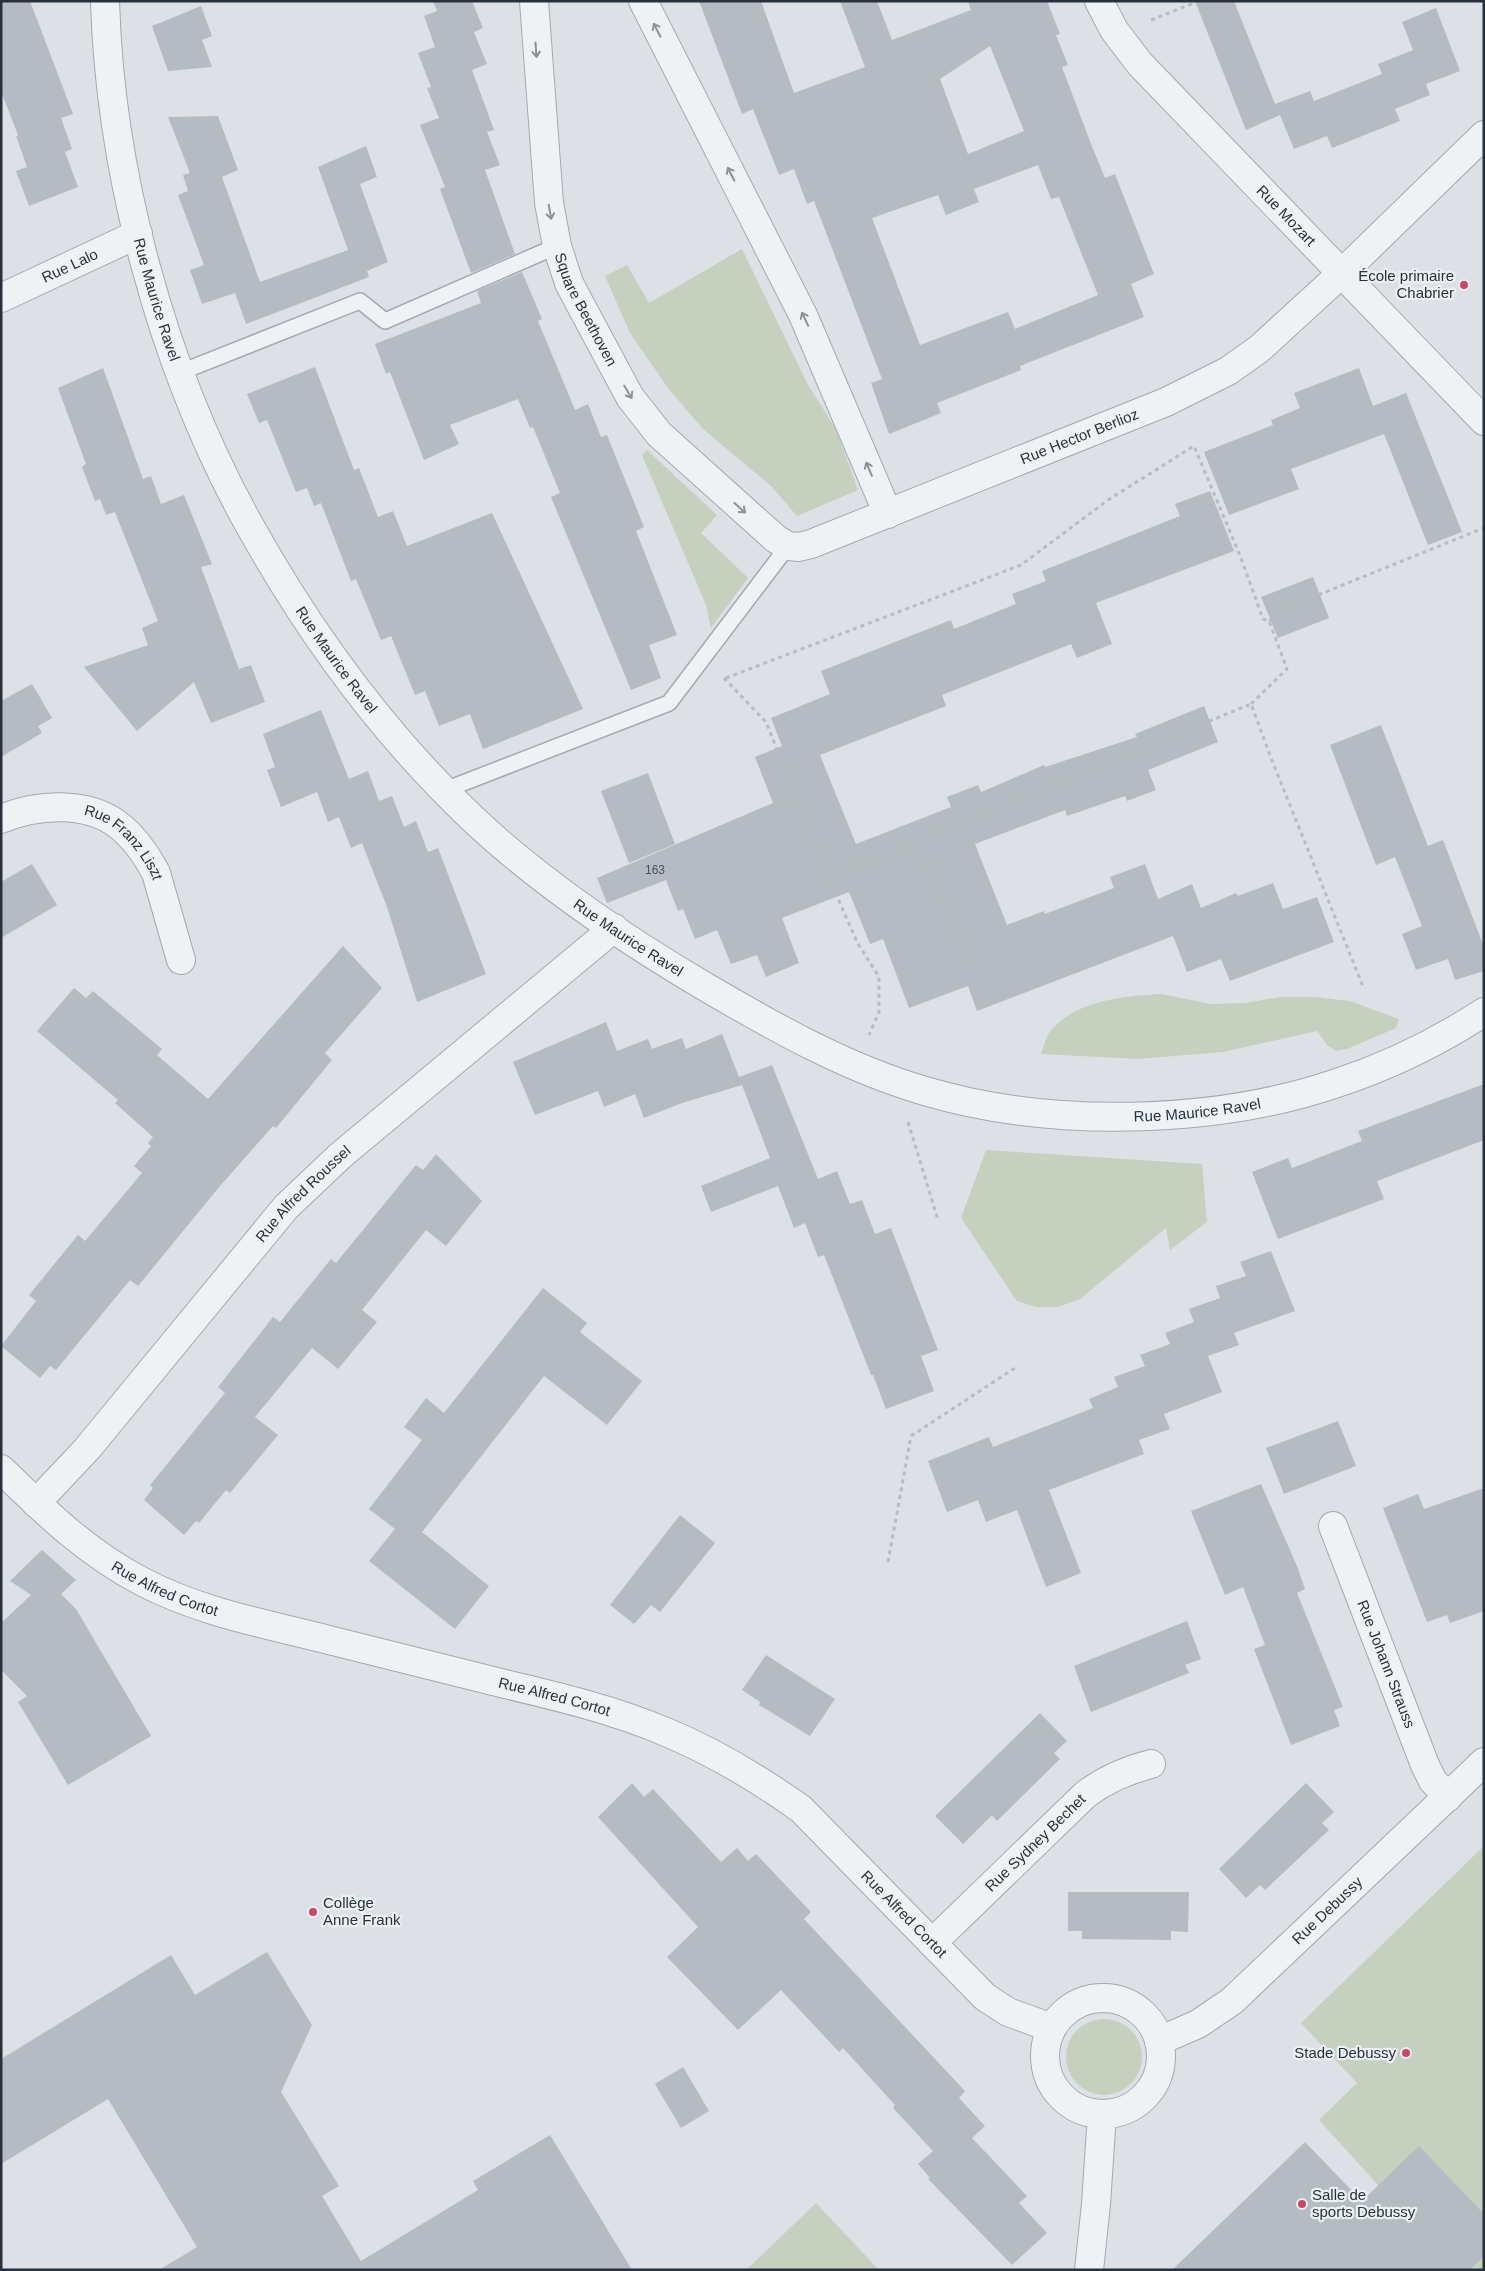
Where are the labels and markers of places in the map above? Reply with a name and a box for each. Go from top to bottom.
place label: École primaire Chabrier [1358,267,1454,301]
marker: École primaire Chabrier [1458,279,1470,291]
place label: Collège Anne Frank [323,1894,401,1928]
marker: Collège Anne Frank [307,1906,319,1918]
place label: Stade Debussy [1294,2044,1396,2061]
marker: Stade Debussy [1400,2047,1412,2059]
place label: Salle de sports Debussy [1312,2186,1416,2220]
marker: Salle de sports Debussy [1296,2198,1308,2210]

